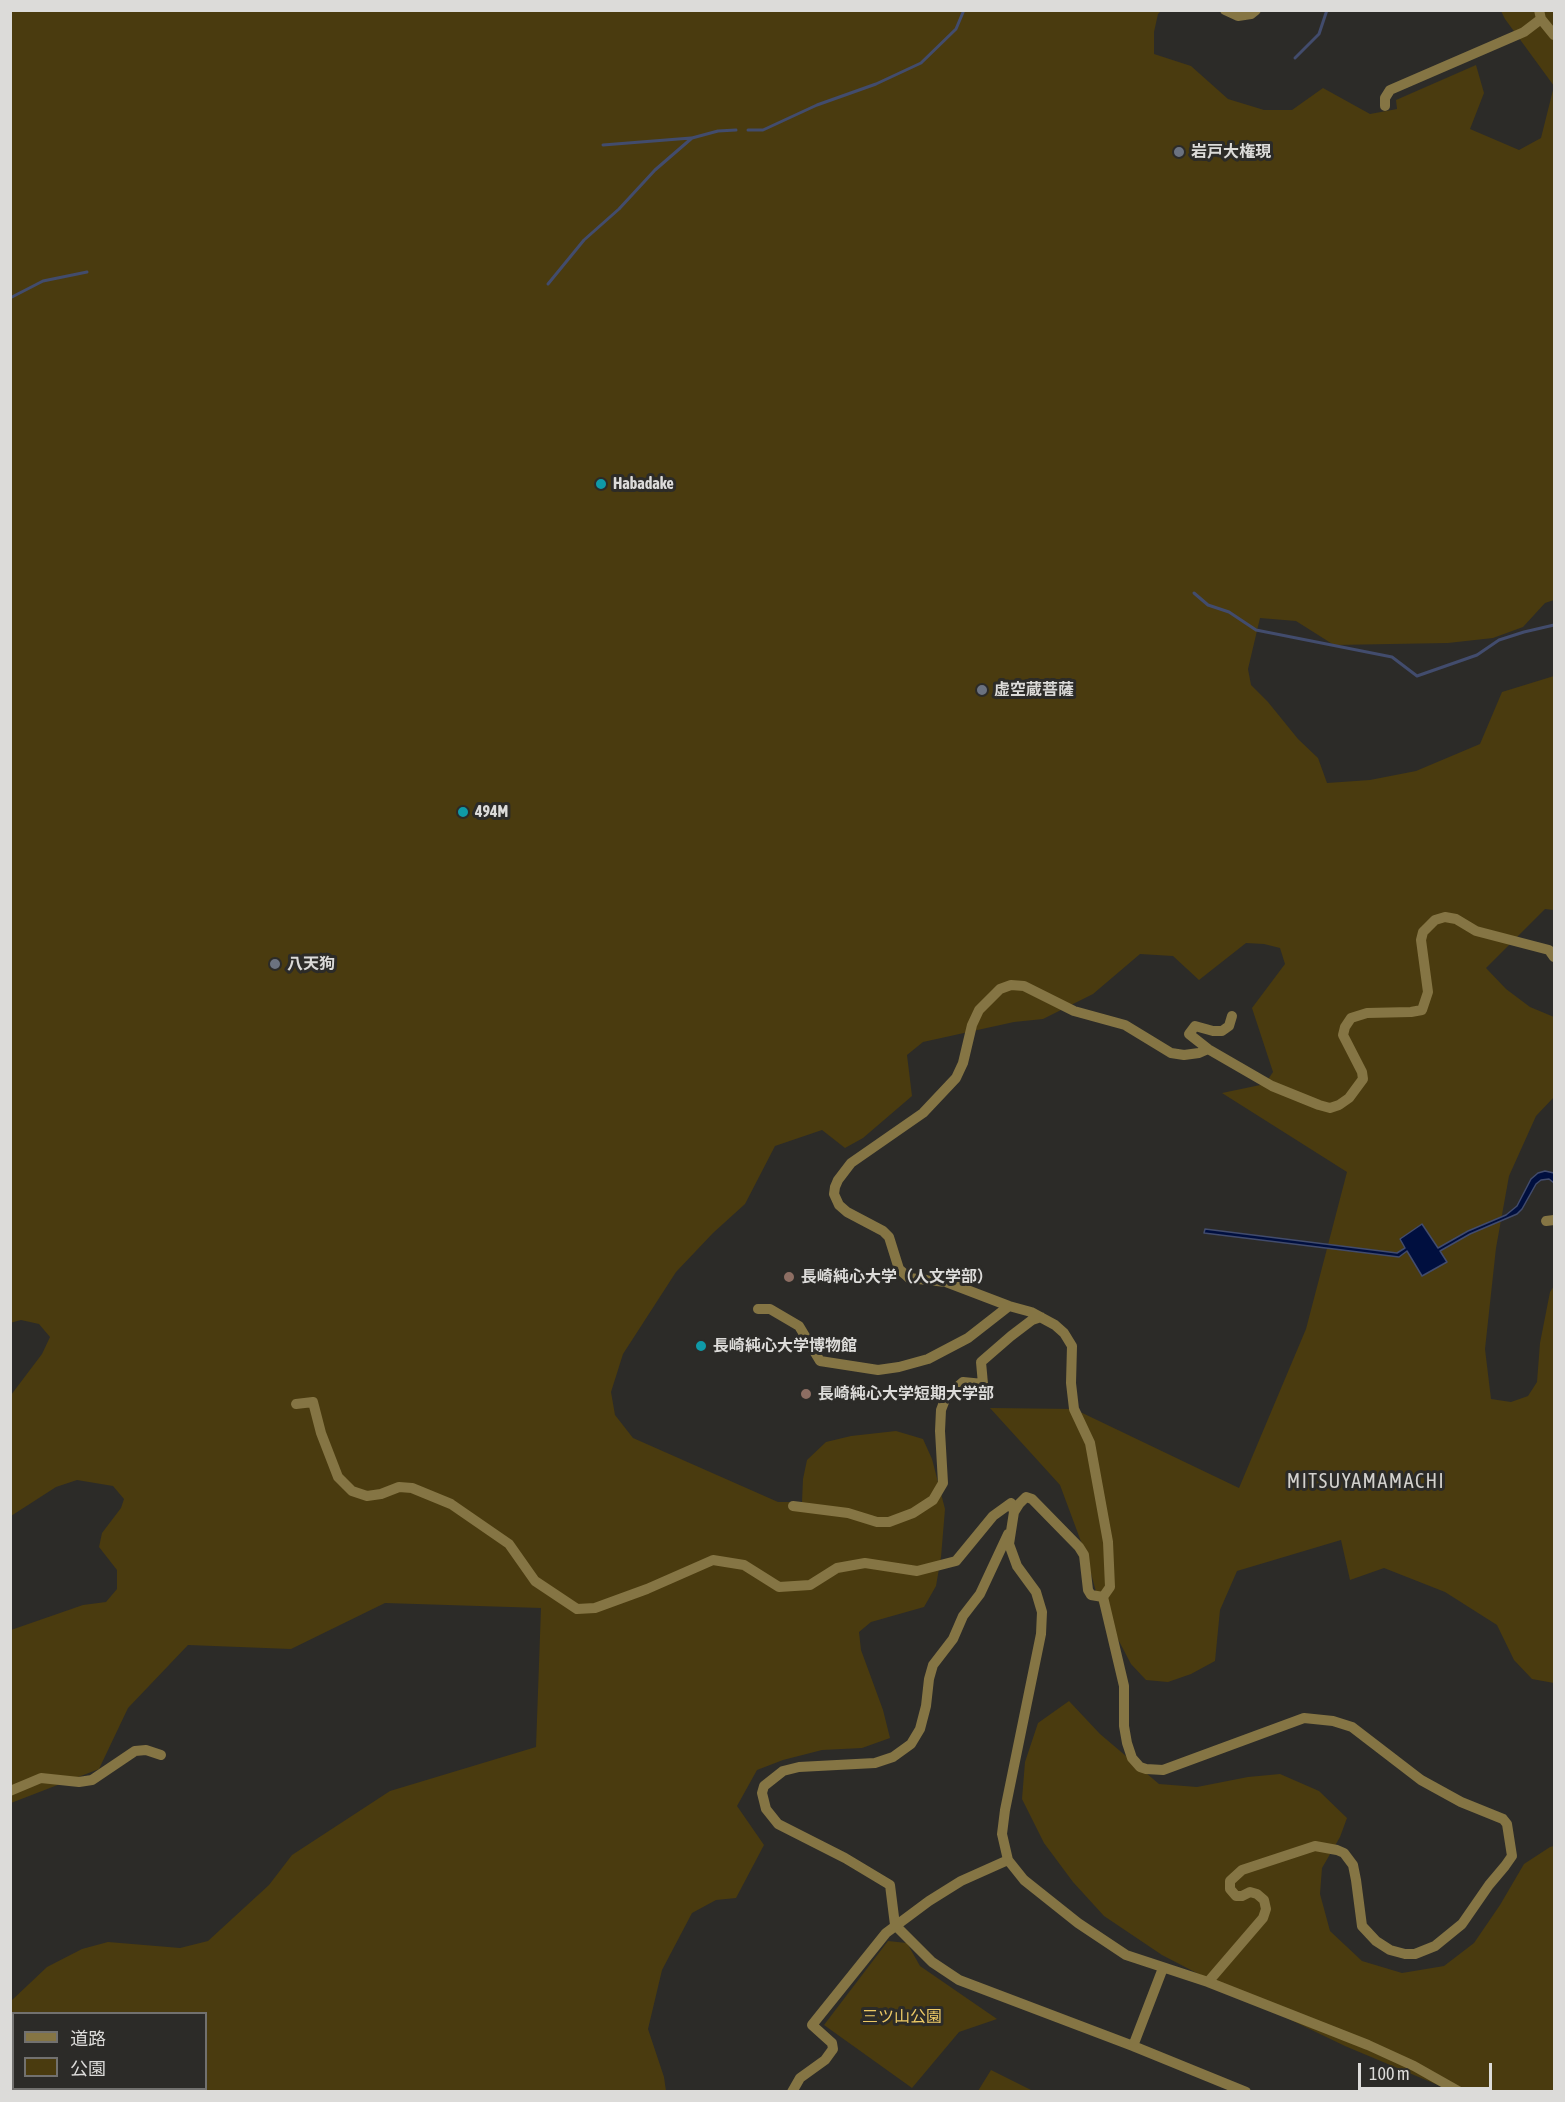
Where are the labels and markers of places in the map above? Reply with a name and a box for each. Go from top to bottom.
place label: 岩戸大権現 [1191,142,1271,162]
marker: 岩戸大権現 [1172,145,1186,159]
place label: Habadake [613,474,674,494]
marker: Habadake [594,477,608,491]
place label: 虚空蔵菩薩 [994,680,1074,700]
marker: 虚空蔵菩薩 [975,683,989,697]
place label: 494M [475,802,508,822]
marker: 494M [456,805,470,819]
place label: 八天狗 [287,954,335,974]
marker: 八天狗 [268,957,282,971]
place label: 長崎純心大学（人文学部） [801,1267,993,1287]
marker: 長崎純心大学（人文学部） [782,1270,796,1284]
place label: 長崎純心大学博物館 [713,1336,857,1356]
marker: 長崎純心大学博物館 [694,1339,708,1353]
place label: 長崎純心大学短期大学部 [818,1384,994,1404]
marker: 長崎純心大学短期大学部 [799,1387,813,1401]

